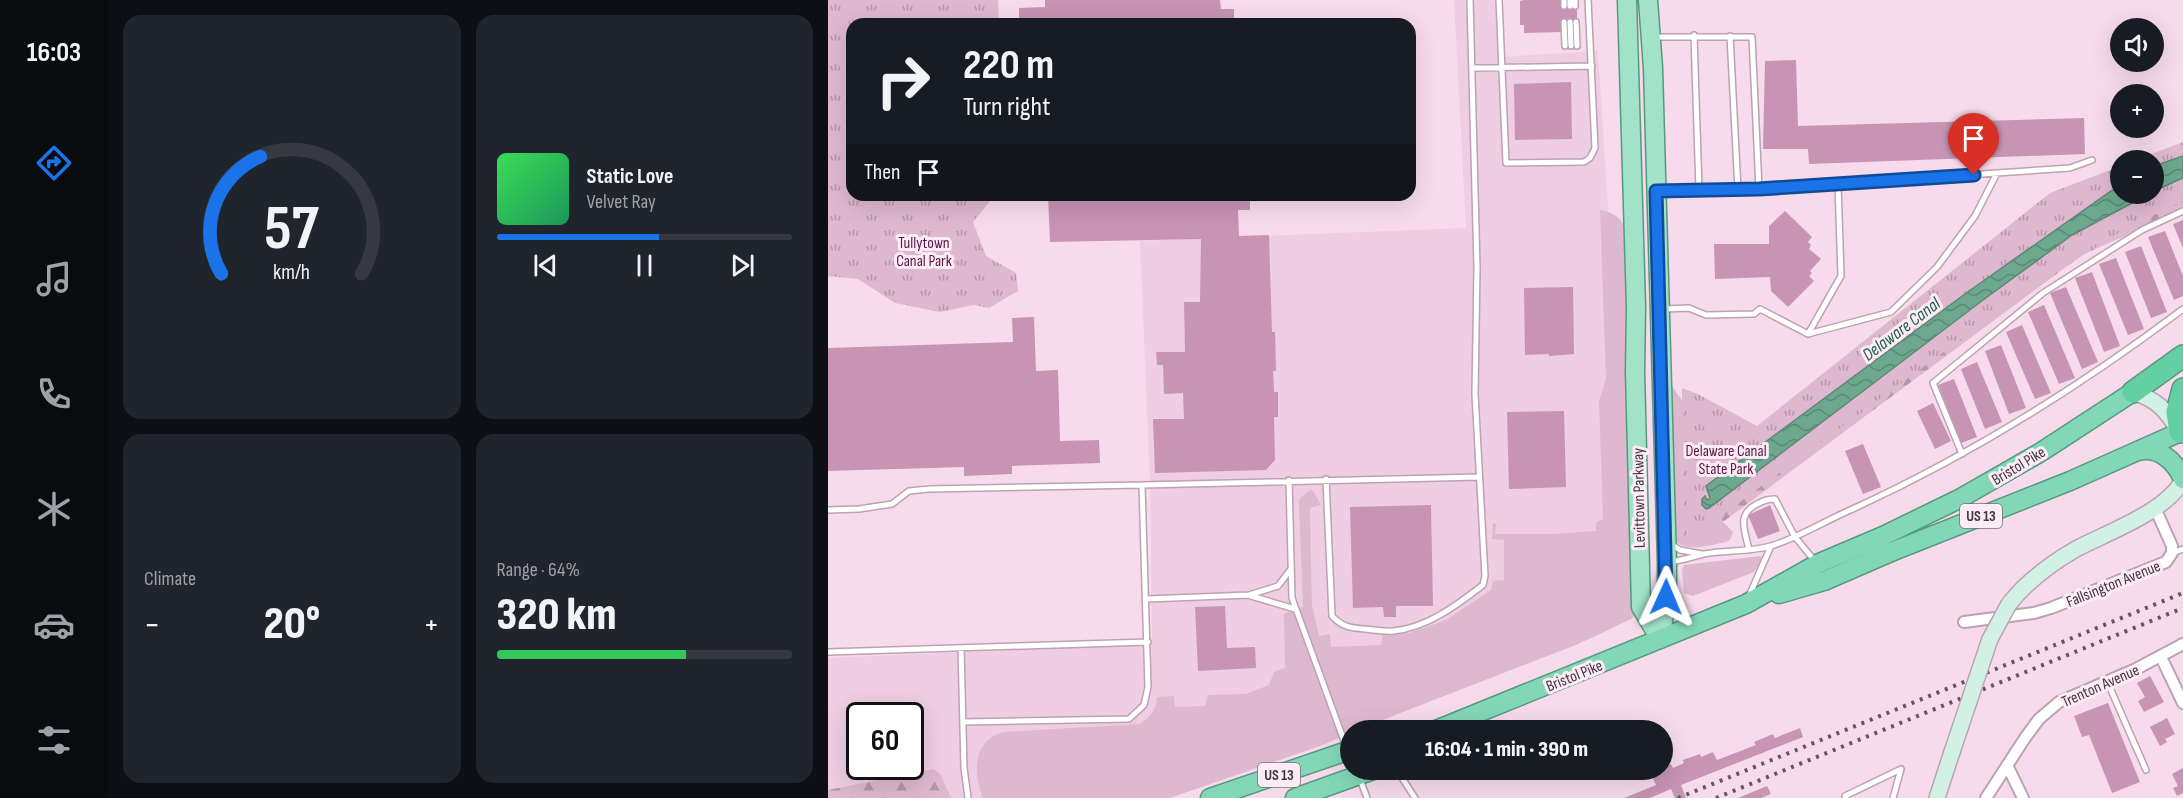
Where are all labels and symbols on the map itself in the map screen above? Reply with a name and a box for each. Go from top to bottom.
pin [1948,113,1999,175]
park label: Tullytown Canal Park [896,234,952,271]
water label: Delaware Canal [1858,293,1945,365]
park label: Delaware Canal State Park [1685,442,1767,479]
street label: Bristol Pike [1988,443,2049,490]
street label: Levittown Parkway [1629,448,1650,548]
road number: US 13 [1960,504,2002,528]
street label: Fallsington Avenue [2064,557,2163,612]
position arrow [1634,565,1698,629]
street label: Bristol Pike [1543,656,1606,696]
street label: Trenton Avenue [2059,661,2142,712]
speed limit sign: 60 [846,702,924,780]
road number: US 13 [1258,763,1300,787]

